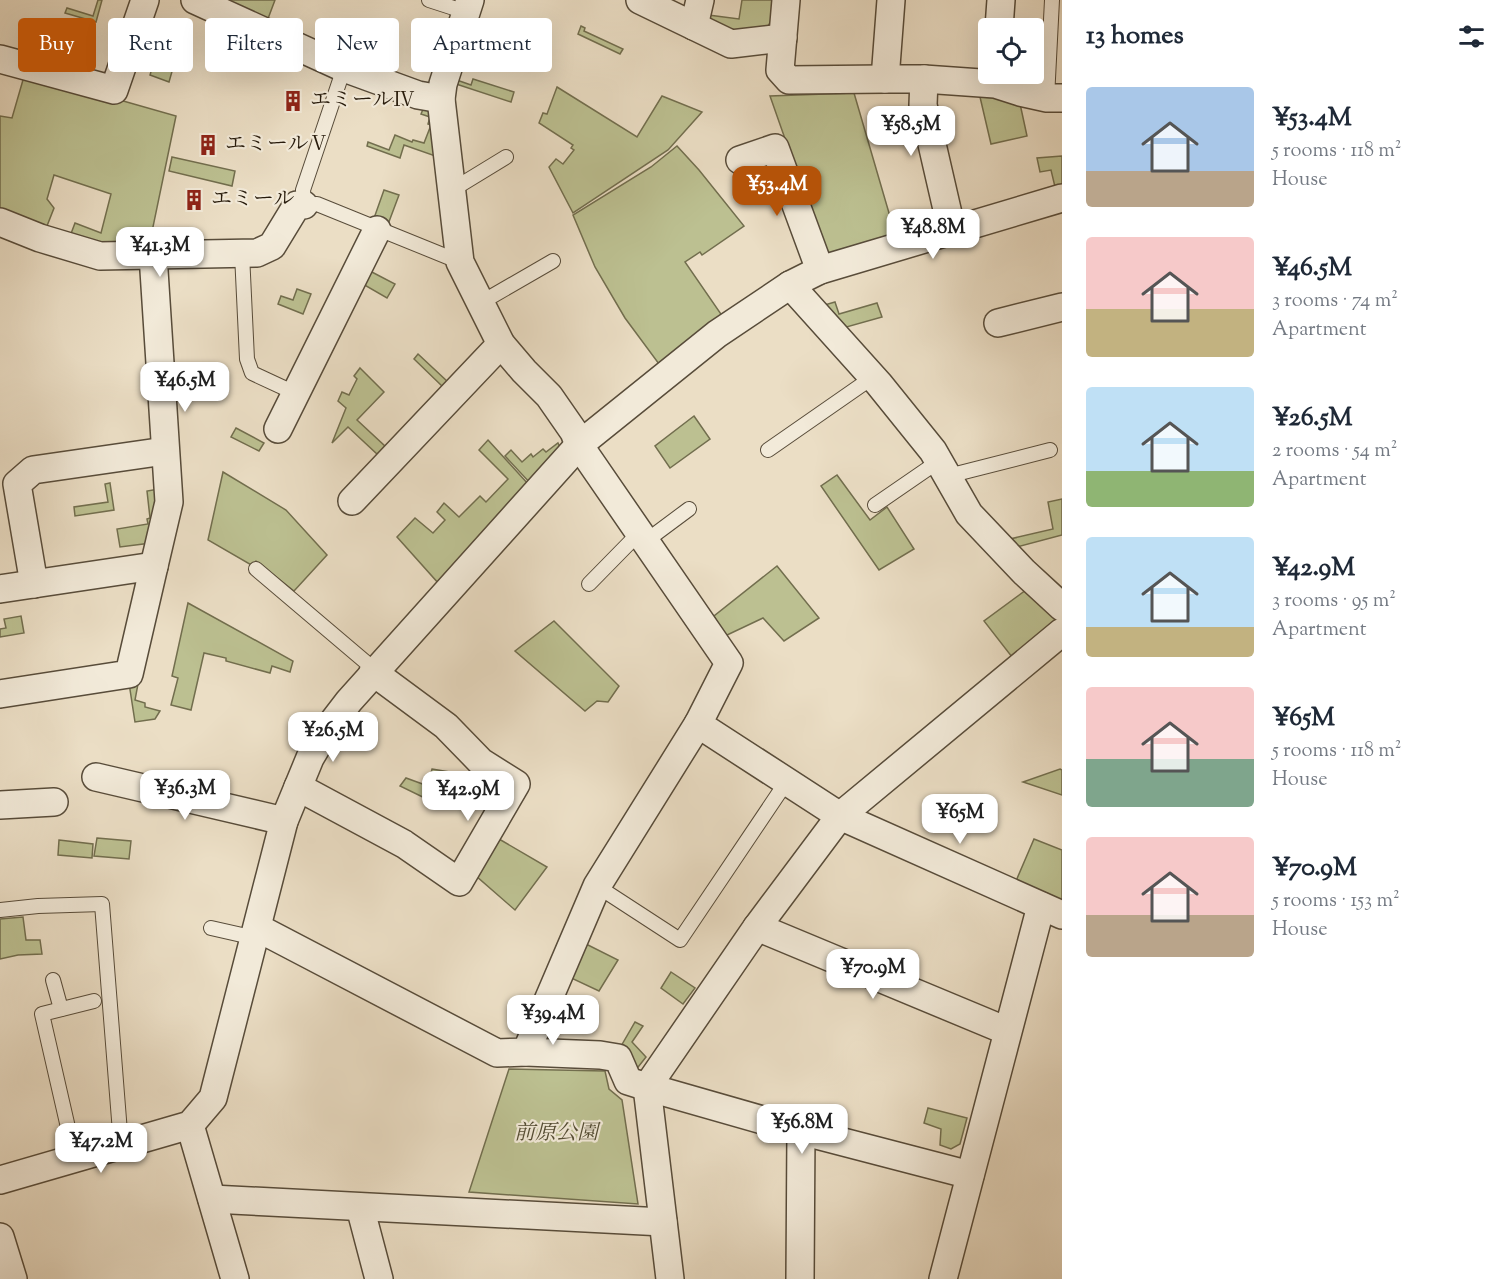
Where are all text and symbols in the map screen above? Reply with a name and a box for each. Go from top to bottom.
chip: Buy [18,18,96,72]
chip: Rent [108,18,193,72]
chip: Filters [205,18,303,72]
chip: New [315,18,399,72]
chip: Apartment [411,18,552,72]
map controls [978,18,1044,84]
button: locate [978,18,1044,84]
text: 13 homes [1086,18,1184,55]
icon: filters [1455,20,1488,53]
place label: エミールⅣ [310,86,415,116]
building icon: エミールⅣ [281,89,305,113]
text: ¥53.4M [1272,100,1352,137]
pin: ¥58.5M [862,106,960,157]
text: ¥58.5M [881,111,941,140]
icon: home [1134,111,1206,183]
place label: エミールⅤ [225,130,330,160]
building icon: エミールⅤ [196,133,220,157]
text: 5 rooms · 118 m² [1272,137,1402,166]
pin: ¥53.4M [728,166,826,217]
text: House [1272,166,1327,195]
text: ¥53.4M [746,171,808,200]
place label: エミール [211,185,295,215]
building icon: エミール [182,188,206,212]
pin: ¥48.8M [884,209,982,260]
text: ¥48.8M [901,214,965,243]
pin: ¥41.3M [111,227,209,278]
text: ¥41.3M [130,232,190,261]
text: ¥46.5M [1272,250,1352,287]
icon: home [1134,261,1206,333]
text: 3 rooms · 74 m² [1272,287,1398,316]
text: Apartment [1272,316,1367,345]
pin: ¥46.5M [136,362,234,413]
text: ¥46.5M [154,367,216,396]
text: ¥26.5M [1272,400,1352,437]
icon: home [1134,411,1206,483]
text: 2 rooms · 54 m² [1272,437,1397,466]
text: Apartment [1272,466,1367,495]
text: ¥42.9M [1272,550,1355,587]
icon: home [1134,561,1206,633]
text: 3 rooms · 95 m² [1272,587,1396,616]
text: Apartment [1272,616,1367,645]
text: ¥65M [1272,700,1335,737]
icon: home [1134,711,1206,783]
pin: ¥26.5M [284,712,382,763]
text: ¥26.5M [302,717,364,746]
text: 5 rooms · 118 m² [1272,737,1402,766]
text: House [1272,766,1327,795]
pin: ¥36.3M [136,770,234,821]
pin: ¥42.9M [419,771,517,822]
text: ¥36.3M [154,775,216,804]
text: ¥42.9M [436,776,500,805]
pin: ¥65M [924,794,996,845]
text: ¥65M [936,799,984,828]
text: ¥70.9M [1272,850,1357,887]
icon: home [1134,861,1206,933]
text: 5 rooms · 153 m² [1272,887,1400,916]
text: House [1272,916,1327,945]
pin: ¥70.9M [824,949,922,1000]
text: ¥70.9M [840,954,906,983]
pin: ¥39.4M [504,995,602,1046]
text: ¥39.4M [521,1000,585,1029]
pin: ¥56.8M [753,1104,851,1155]
text: ¥56.8M [771,1109,833,1138]
park label: 前原公園 [514,1119,601,1149]
pin: ¥47.2M [52,1123,150,1174]
text: ¥47.2M [69,1128,133,1157]

